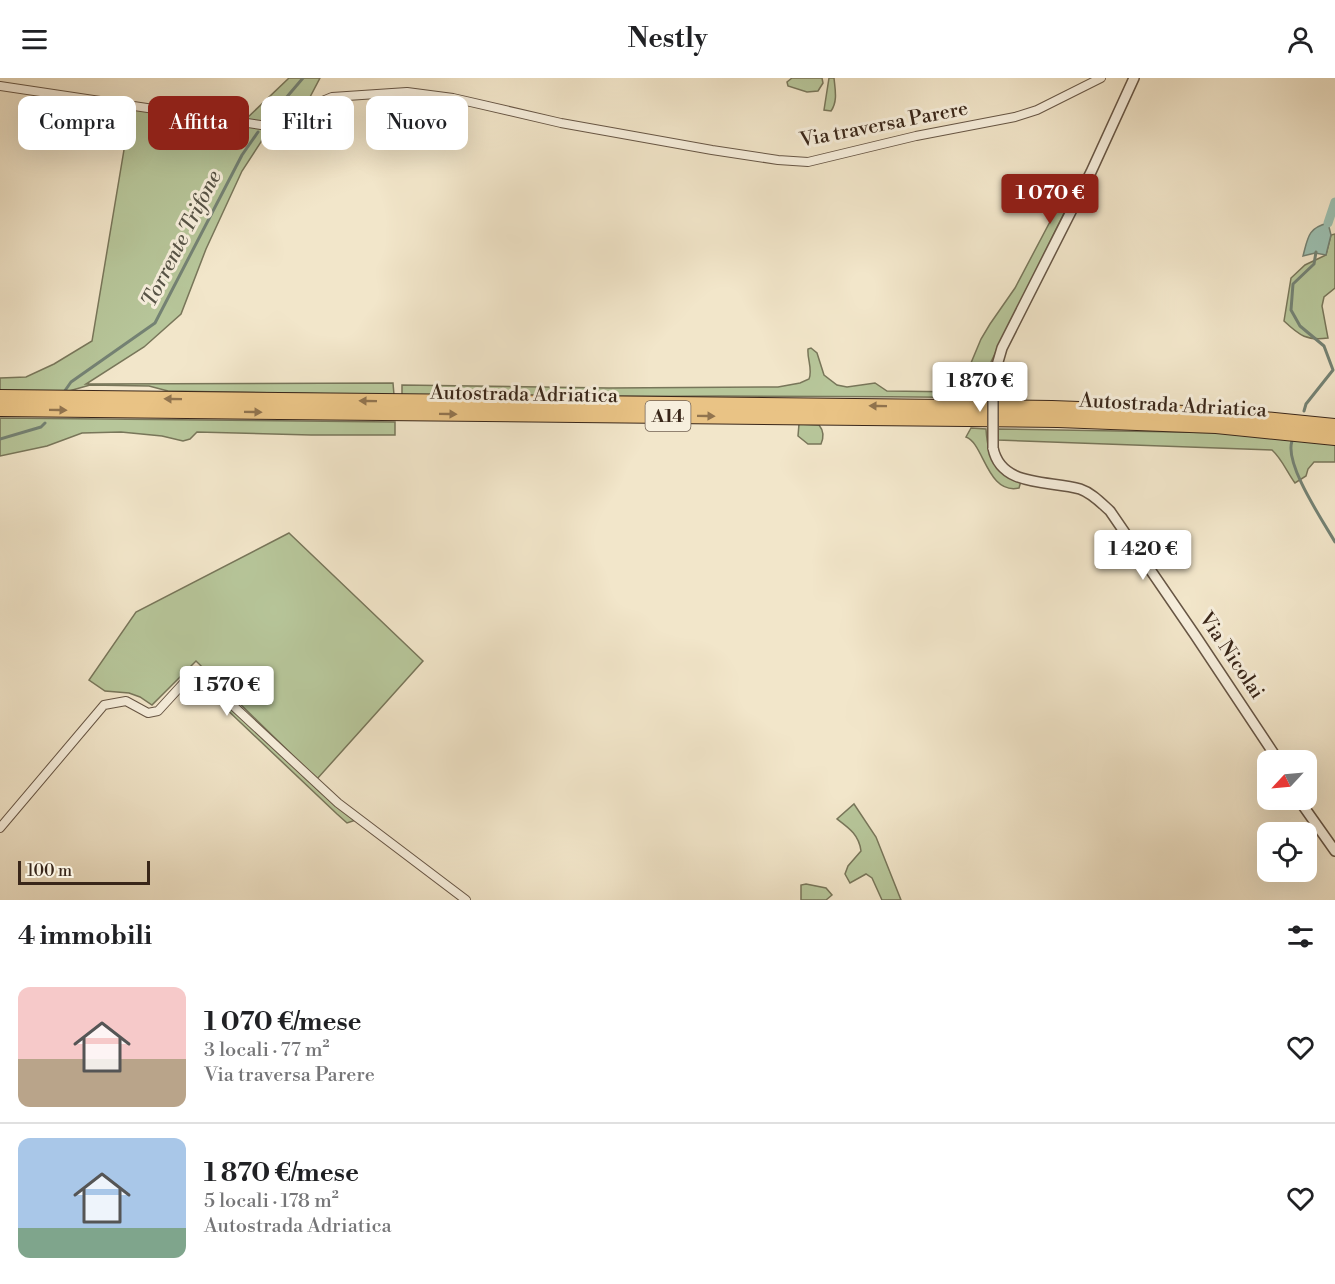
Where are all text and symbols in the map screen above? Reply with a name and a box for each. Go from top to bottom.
text: Nestly [628,22,707,56]
icon: menu [18,23,51,56]
icon: person [1284,23,1317,56]
chip: Compra [18,96,136,150]
chip: Affitta [148,96,249,150]
chip: Filtri [261,96,354,150]
chip: Nuovo [366,96,468,150]
street label: Via traversa Parere [797,96,970,154]
water label: Torrente Trifone [136,166,228,312]
pin: 1 070 € [995,174,1105,225]
text: 1 070 € [1015,181,1085,206]
pin: 1 870 € [925,362,1035,413]
text: 1 870 € [946,369,1014,394]
street label: Autostrada Adriatica [429,381,619,409]
street label: Autostrada Adriatica [1078,389,1268,423]
one-way arrow [164,394,183,404]
one-way arrow [359,396,378,406]
road number: A14 [646,401,690,431]
one-way arrow [869,401,888,411]
one-way arrow [49,405,68,415]
one-way arrow [244,407,263,417]
one-way arrow [439,409,458,419]
one-way arrow [697,412,716,421]
pin: 1 420 € [1088,530,1198,581]
text: 1 420 € [1108,537,1178,562]
street label: Via Nicolai [1192,607,1269,705]
pin: 1 570 € [172,666,282,717]
text: 1 570 € [194,673,260,698]
north arrow [1257,750,1317,810]
map controls [1257,750,1317,882]
button: locate [1257,822,1317,882]
scale bar [18,858,150,886]
text: 100 m [27,861,72,881]
text: 4 immobili [18,920,152,952]
icon: filters [1284,920,1317,953]
text: 1 070 €/mese [204,1006,362,1038]
icon: home [66,1011,138,1083]
icon: heart [1284,1031,1317,1064]
text: 3 locali · 77 m² [204,1038,329,1063]
text: Via traversa Parere [204,1063,375,1088]
text: 1 870 €/mese [204,1157,359,1189]
icon: home [66,1162,138,1234]
icon: heart [1284,1182,1317,1215]
text: 5 locali · 178 m² [204,1189,339,1214]
text: Autostrada Adriatica [204,1214,392,1239]

